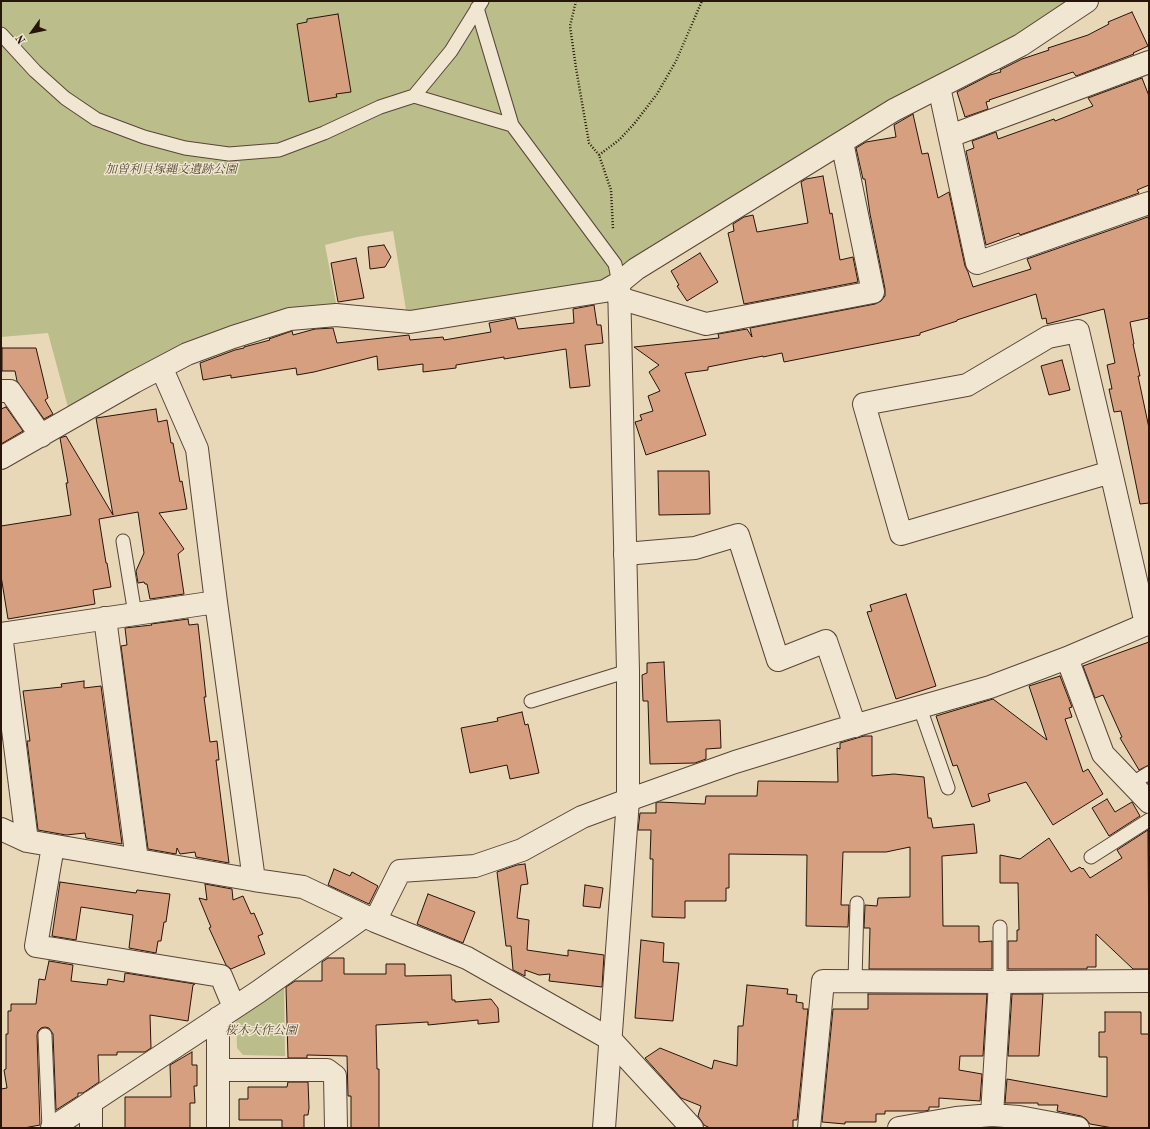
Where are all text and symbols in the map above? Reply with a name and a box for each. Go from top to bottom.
north arrow [12,12,52,52]
text: N [15,32,28,45]
park label: 加曽利貝塚縄文遺跡公園 [105,163,237,177]
park label: 桜木大作公園 [225,1024,297,1038]

